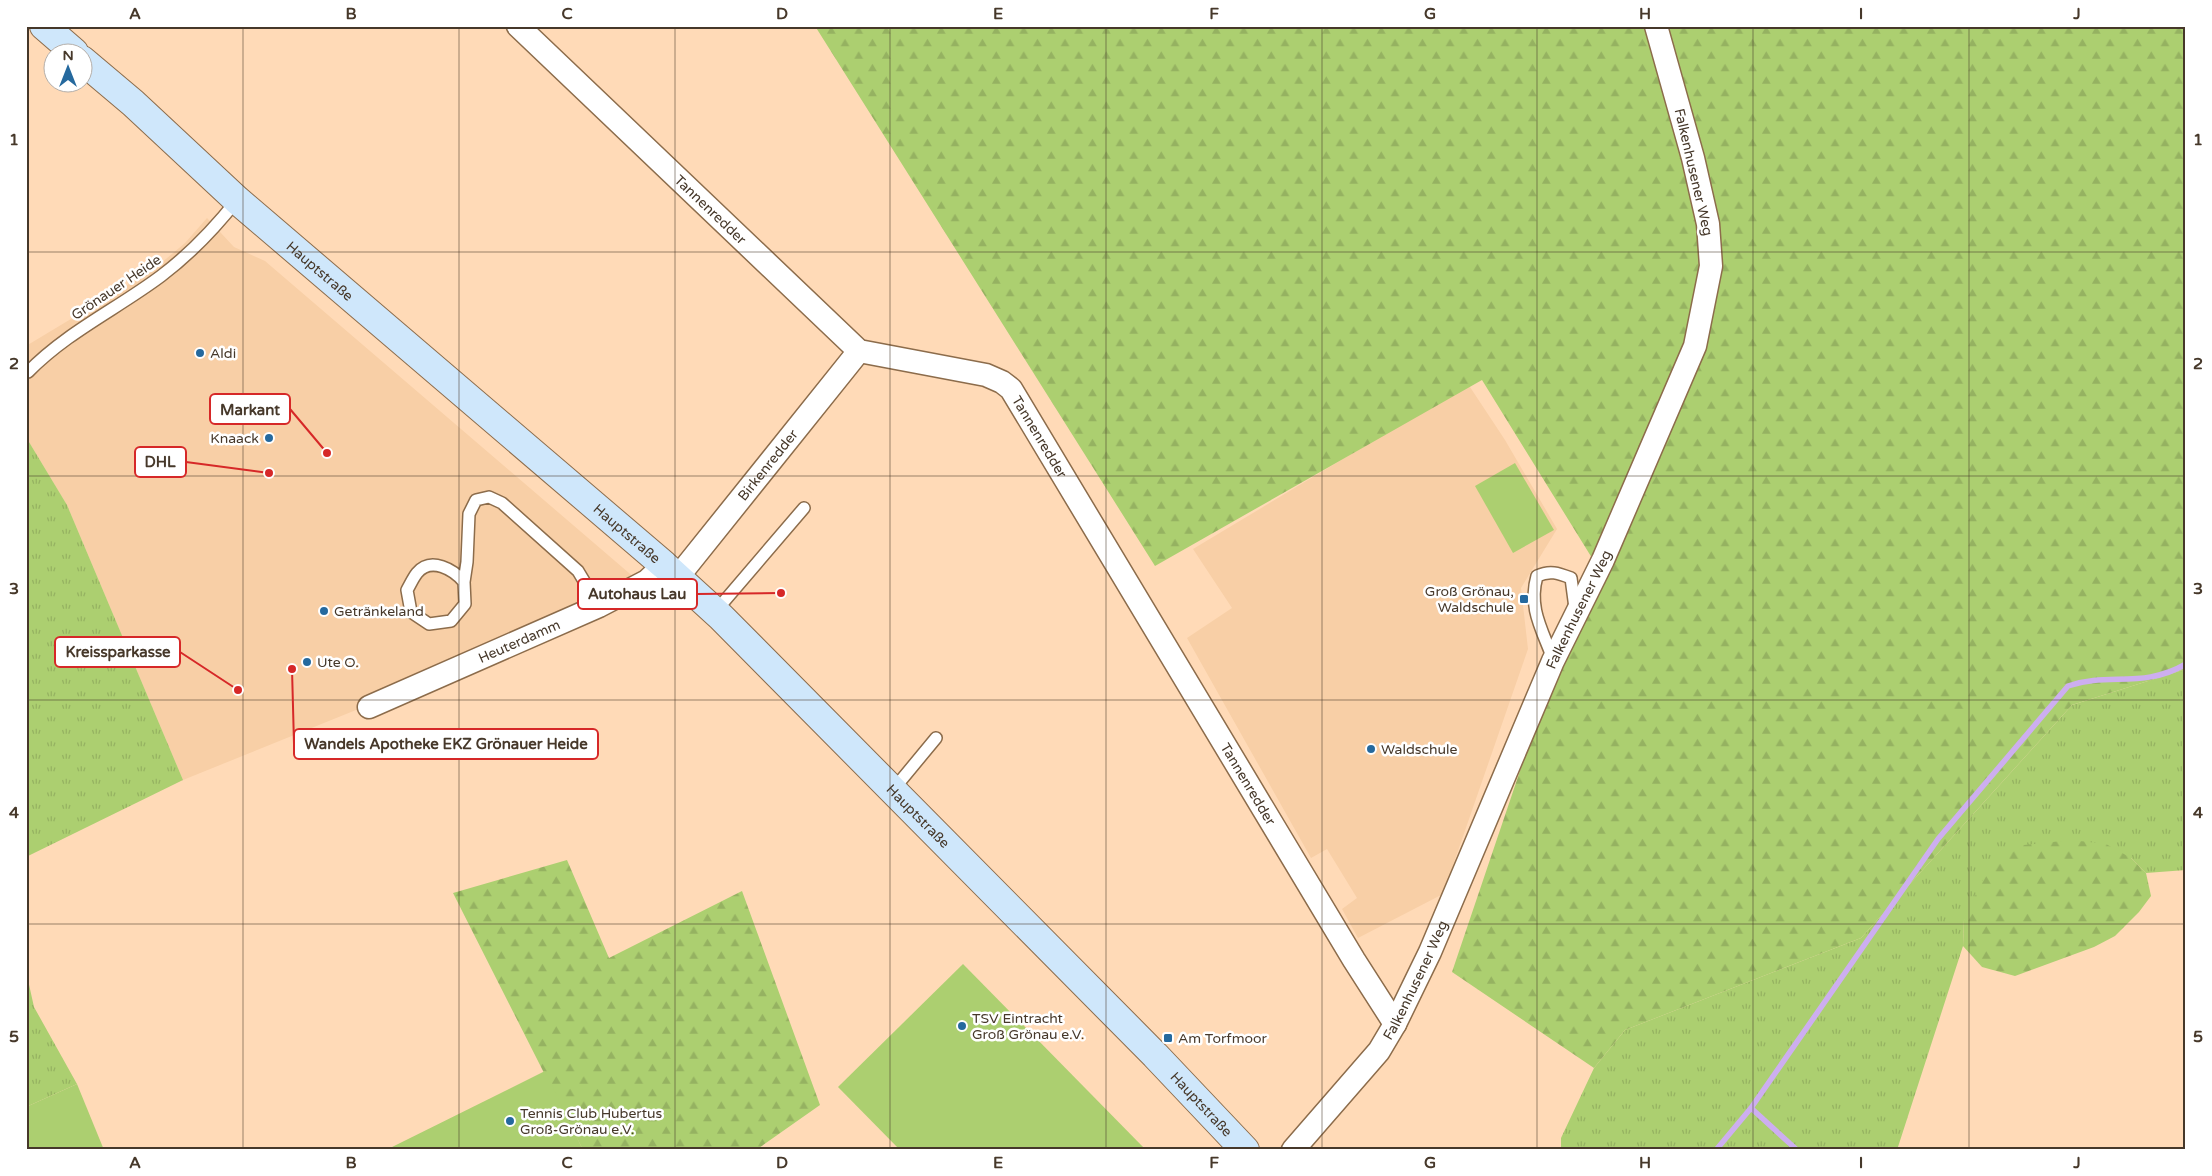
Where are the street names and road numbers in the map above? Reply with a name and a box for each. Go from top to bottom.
street label: Falkenhusener Weg [1671,107,1716,237]
street label: Tannenredder [671,172,750,249]
street label: Hauptstraße [283,238,357,305]
street label: Grönauer Heide [68,251,164,324]
street label: Tannenredder [1008,393,1071,482]
street label: Birkenredder [734,426,802,504]
street label: Hauptstraße [590,500,664,567]
street label: Falkenhusener Weg [1543,548,1615,672]
street label: Heuterdamm [476,616,563,667]
street label: Tannenredder [1217,740,1279,829]
street label: Hauptstraße [883,781,953,852]
street label: Falkenhusener Weg [1380,918,1451,1043]
street label: Hauptstraße [1166,1069,1236,1140]

